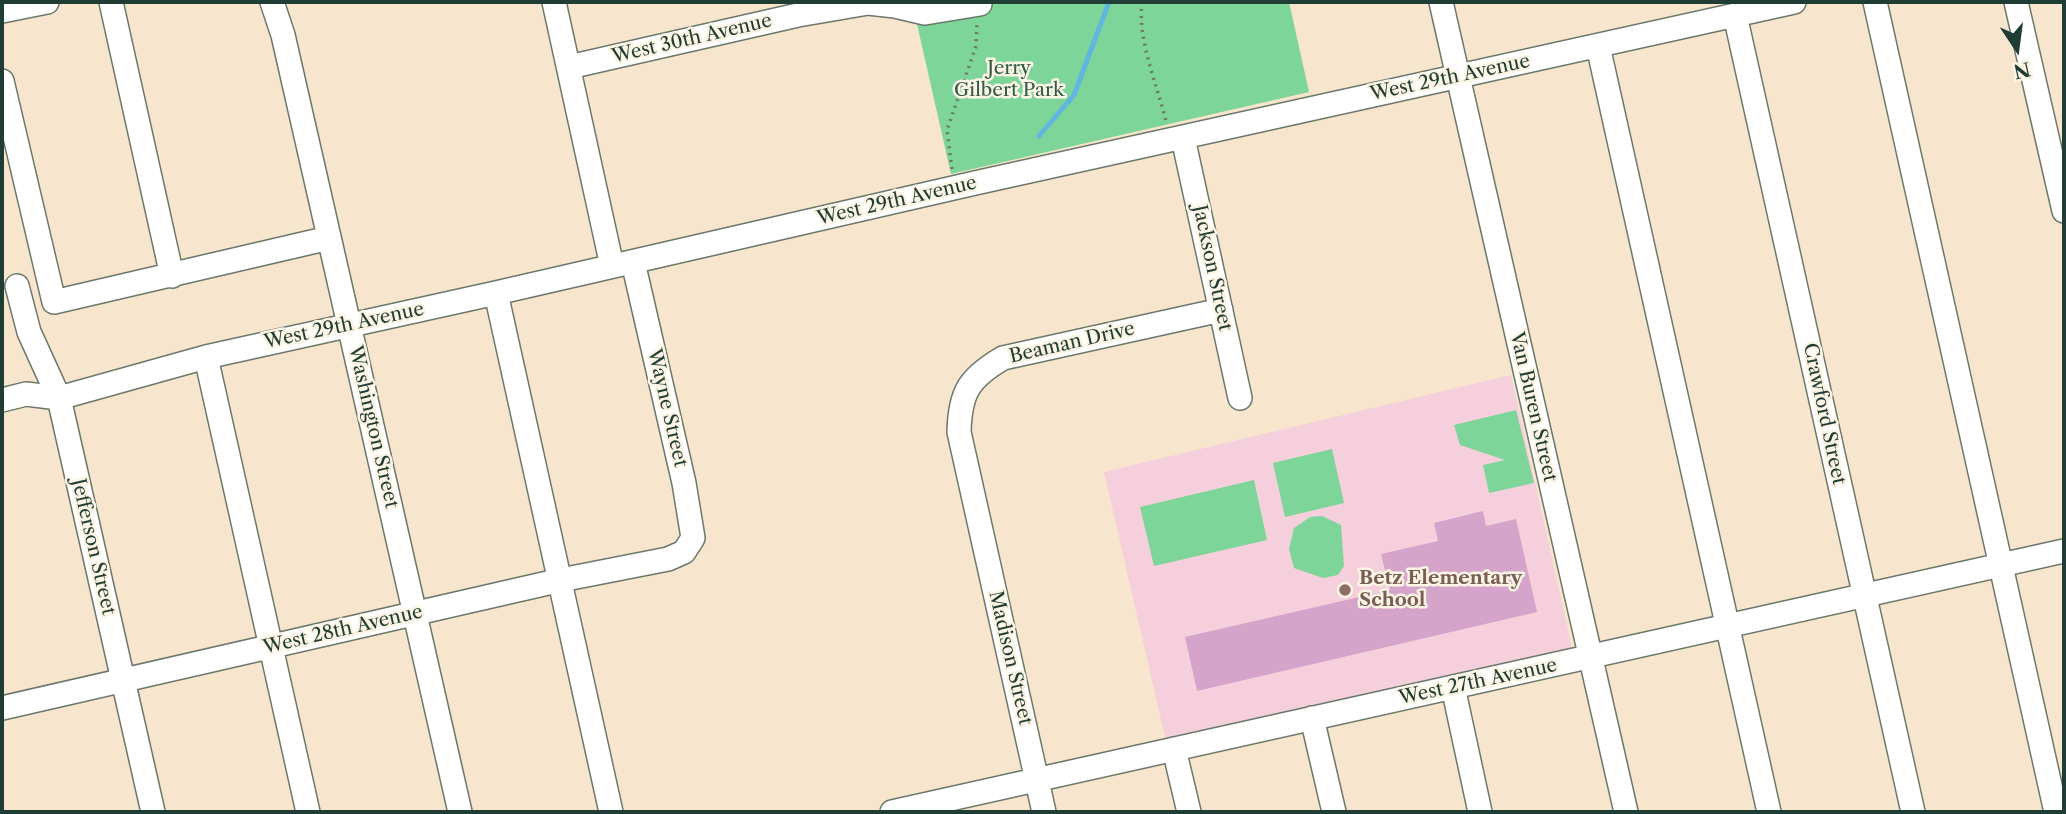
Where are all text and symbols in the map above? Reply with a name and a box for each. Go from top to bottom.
street label: West 30th Avenue [610,10,774,68]
north arrow [1982,14,2052,84]
street label: West 29th Avenue [1368,50,1532,106]
text: N [2011,57,2032,83]
park label: Jerry Gilbert Park [954,58,1064,102]
street label: West 29th Avenue [815,172,979,230]
street label: Jackson Street [1188,203,1236,333]
street label: West 29th Avenue [262,298,426,354]
street label: Beaman Drive [1007,317,1137,369]
street label: Van Buren Street [1505,330,1561,484]
street label: Crawford Street [1798,341,1850,487]
street label: Washington Street [343,343,403,511]
street label: Wayne Street [642,347,692,469]
street label: Jefferson Street [66,477,120,617]
place label: Betz Elementary School [1359,568,1522,612]
marker: Betz Elementary School [1337,582,1353,598]
street label: Madison Street [983,589,1037,727]
street label: West 28th Avenue [261,601,425,659]
street label: West 27th Avenue [1397,654,1559,710]

